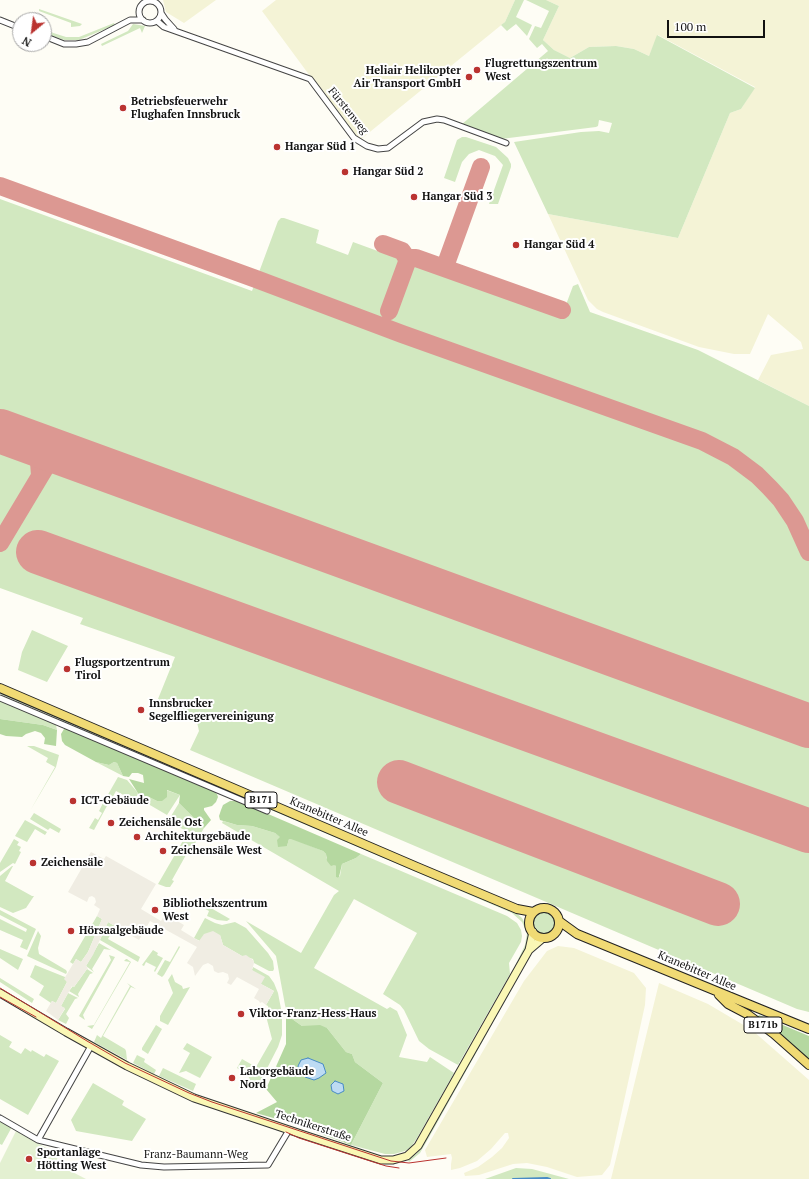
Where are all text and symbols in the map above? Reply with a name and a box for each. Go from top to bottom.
north arrow [12,12,52,52]
scale bar [669,12,767,38]
text: 100 m [674,19,706,34]
text: N [20,33,34,50]
place label: Flugrettungszentrum West [485,57,597,83]
place label: Heliair Helikopter Air Transport GmbH [353,64,461,90]
marker: Flugrettungszentrum West [472,65,482,75]
marker: Heliair Helikopter Air Transport GmbH [464,72,474,82]
street label: Fürstenweg [325,85,371,137]
place label: Betriebsfeuerwehr Flughafen Innsbruck [131,95,240,121]
marker: Betriebsfeuerwehr Flughafen Innsbruck [118,103,128,113]
place label: Hangar Süd 1 [285,140,355,154]
marker: Hangar Süd 1 [272,142,282,152]
place label: Hangar Süd 2 [353,165,423,179]
marker: Hangar Süd 2 [340,167,350,177]
place label: Hangar Süd 3 [422,190,492,204]
marker: Hangar Süd 3 [409,192,419,202]
place label: Hangar Süd 4 [524,238,594,252]
marker: Hangar Süd 4 [511,240,521,250]
place label: Flugsportzentrum Tirol [75,656,170,682]
marker: Flugsportzentrum Tirol [62,664,72,674]
place label: Innsbrucker Segelfliegervereinigung [149,697,274,723]
marker: Innsbrucker Segelfliegervereinigung [136,705,146,715]
road number: B171 [245,792,277,808]
place label: ICT-Gebäude [81,794,149,808]
street label: Kranebitter Allee [288,795,370,839]
marker: ICT-Gebäude [68,796,78,806]
place label: Zeichensäle Ost [119,816,202,830]
marker: Zeichensäle Ost [106,818,116,828]
place label: Architekturgebäude [145,830,250,844]
marker: Architekturgebäude [132,832,142,842]
place label: Zeichensäle West [171,844,262,858]
marker: Zeichensäle West [158,846,168,856]
place label: Zeichensäle [41,856,103,870]
marker: Zeichensäle [28,858,38,868]
place label: Bibliothekszentrum West [163,897,267,923]
marker: Bibliothekszentrum West [150,905,160,915]
place label: Hörsaalgebäude [79,924,164,938]
marker: Hörsaalgebäude [66,926,76,936]
street label: Kranebitter Allee [656,949,738,993]
place label: Viktor-Franz-Hess-Haus [249,1007,377,1021]
marker: Viktor-Franz-Hess-Haus [236,1009,246,1019]
road number: B171b [744,1017,782,1033]
place label: Laborgebäude Nord [240,1065,314,1091]
marker: Laborgebäude Nord [227,1073,237,1083]
street label: Technikerstraße [273,1107,353,1145]
place label: Sportanlage Hötting West [37,1146,106,1172]
street label: Franz-Baumann-Weg [144,1148,248,1162]
marker: Sportanlage Hötting West [24,1154,34,1164]

